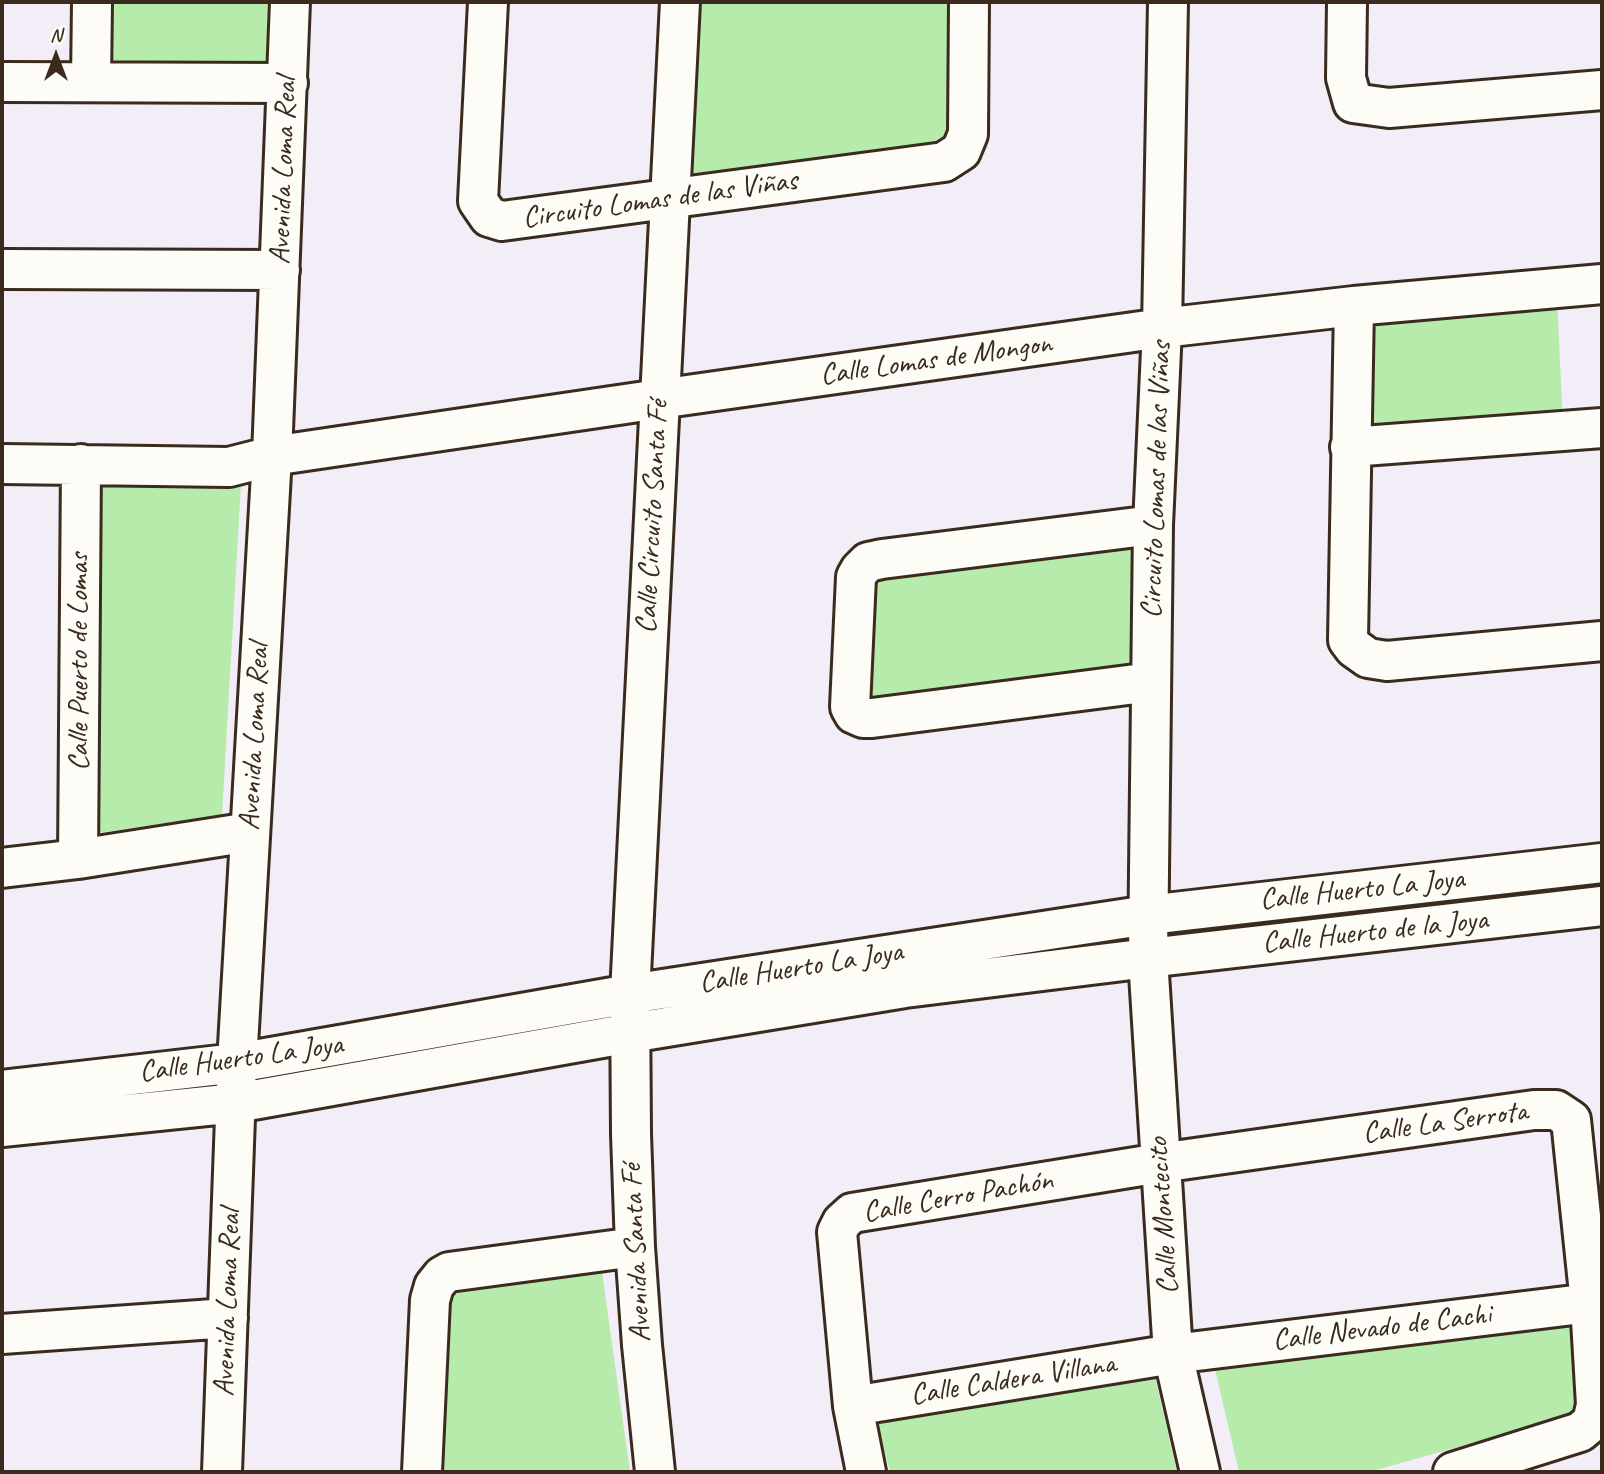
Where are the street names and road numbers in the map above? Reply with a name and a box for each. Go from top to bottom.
street label: Avenida Loma Real [263,77,305,265]
street label: Circuito Lomas de las Viñas [520,163,800,237]
street label: Calle Lomas de Mongon [818,326,1054,394]
street label: Circuito Lomas de las Viñas [1134,341,1180,619]
street label: Calle Circuito Santa Fé [629,399,677,635]
street label: Calle Puerto de Lomas [61,553,97,771]
street label: Avenida Loma Real [232,643,278,831]
street label: Calle Huerto La Joya [1258,861,1466,919]
street label: Calle Huerto de la Joya [1261,902,1489,962]
street label: Calle Huerto La Joya [697,934,905,1002]
street label: Calle Huerto La Joya [137,1027,345,1091]
street label: Calle La Serrota [1360,1094,1530,1152]
street label: Calle Montecito [1141,1136,1187,1296]
street label: Avenida Santa Fé [614,1163,660,1343]
street label: Calle Cerro Pachón [860,1163,1056,1231]
street label: Avenida Loma Real [207,1209,249,1397]
street label: Calle Nevado de Cachi [1271,1297,1493,1359]
street label: Calle Caldera Villana [908,1346,1118,1414]

